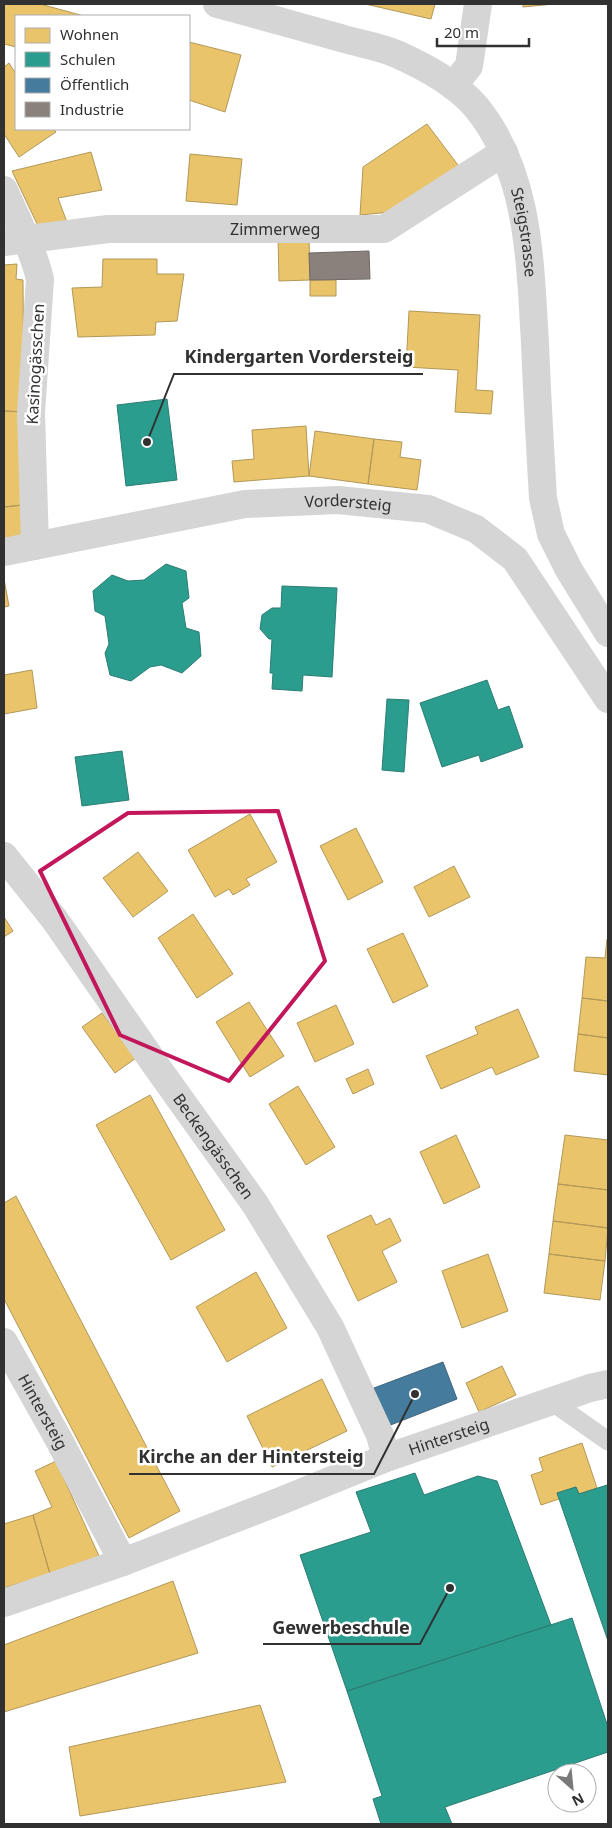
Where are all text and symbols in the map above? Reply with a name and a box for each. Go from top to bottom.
legend [15,15,190,130]
scale bar [437,15,530,47]
text: 20 m [444,22,479,42]
text: Wohnen [60,24,119,44]
text: Schulen [60,49,116,69]
text: Öffentlich [60,74,129,94]
text: Industrie [60,99,124,119]
street label: Steigstrasse [506,185,542,278]
street label: Zimmerweg [230,218,320,240]
street label: Kasinogässchen [21,303,49,425]
callout: Kindergarten Vordersteig [174,341,423,374]
text: Kindergarten Vordersteig [185,344,413,368]
street label: Vordersteig [304,489,393,516]
street label: Beckengässchen [168,1089,259,1203]
street label: Hintersteig [13,1370,73,1454]
street label: Hintersteig [406,1412,492,1460]
callout: Kirche an der Hintersteig [129,1441,374,1474]
text: Kirche an der Hintersteig [138,1444,364,1468]
callout: Gewerbeschule [263,1611,420,1644]
text: Gewerbeschule [272,1615,410,1639]
north arrow [547,1763,597,1813]
text: N [569,1789,588,1811]

